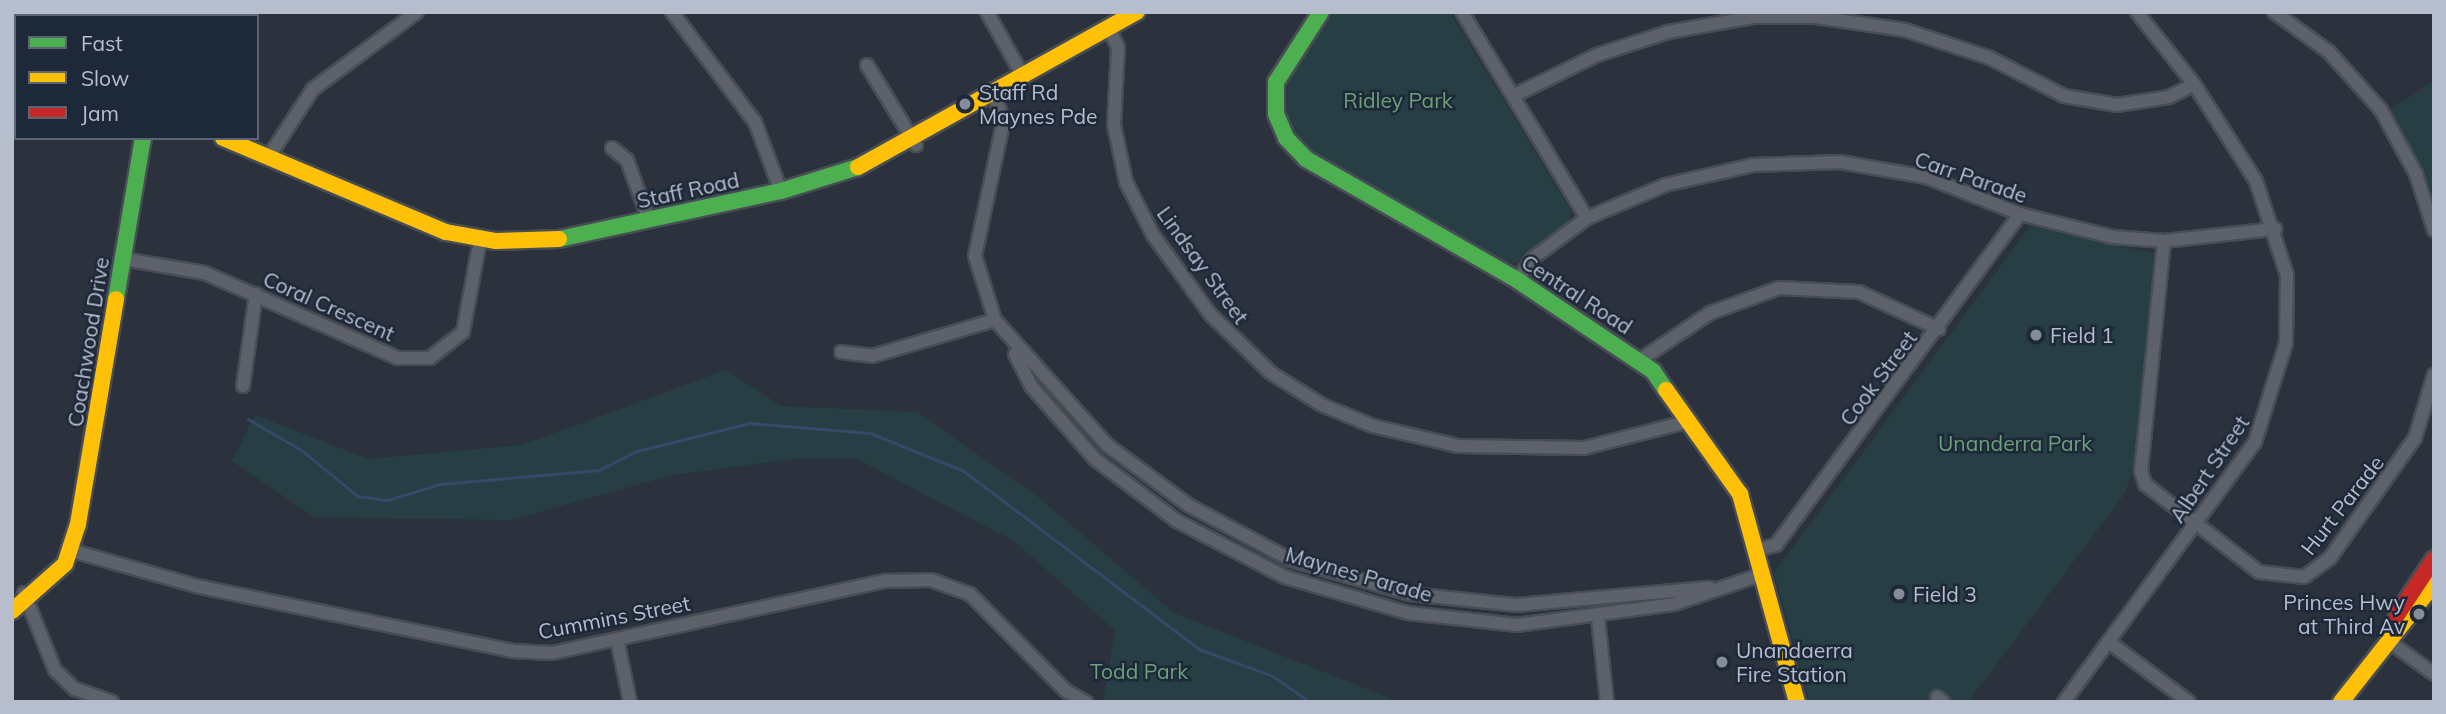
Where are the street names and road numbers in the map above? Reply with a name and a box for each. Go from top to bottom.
street label: Carr Parade [1911,146,2031,208]
street label: Staff Road [635,167,741,213]
street label: Lindsay Street [1152,201,1254,329]
street label: Central Road [1517,249,1637,339]
street label: Coachwood Drive [62,255,114,429]
street label: Coral Crescent [259,266,399,346]
street label: Cook Street [1834,326,1922,430]
street label: Albert Street [2164,411,2254,527]
street label: Hurt Parade [2295,450,2389,560]
street label: Maynes Parade [1283,541,1435,607]
street label: Cummins Street [536,590,692,644]

